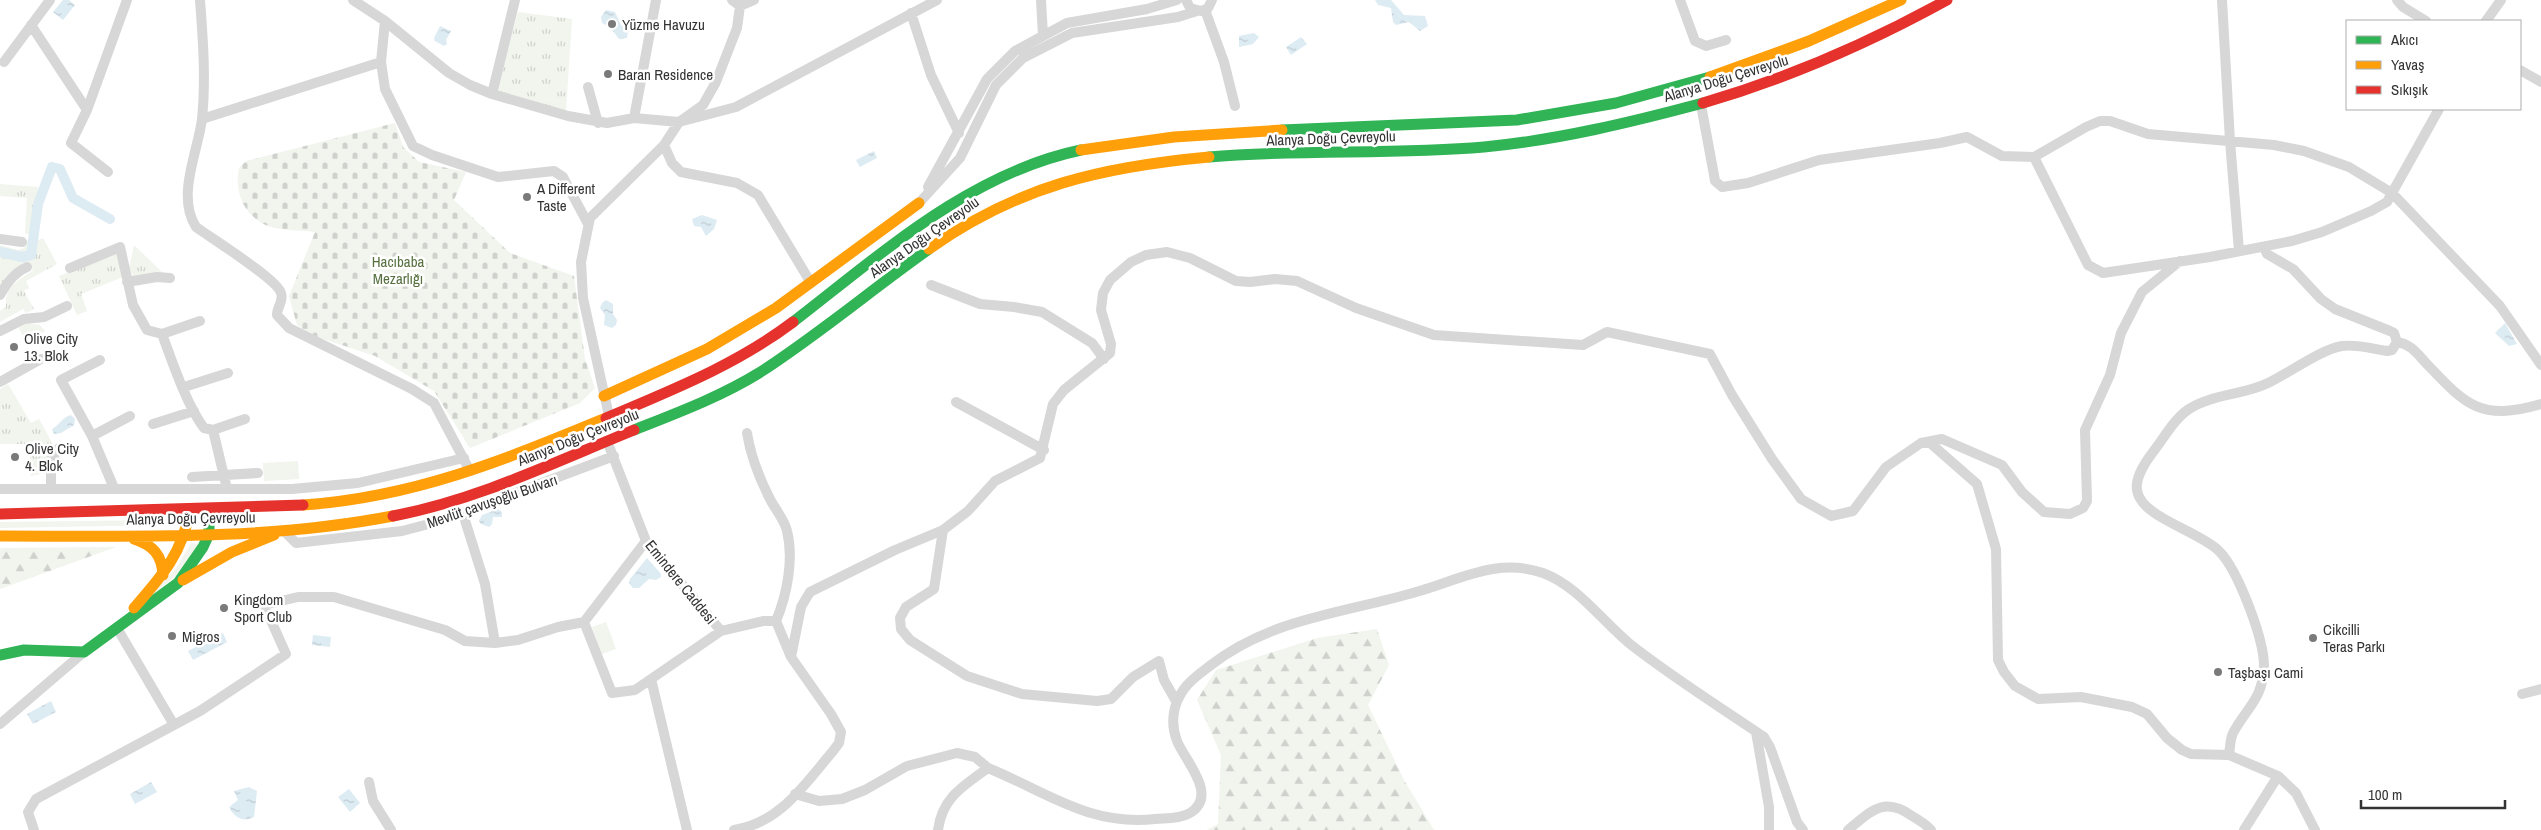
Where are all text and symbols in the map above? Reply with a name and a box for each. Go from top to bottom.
place label: Yüzme Havuzu [622,14,705,35]
marker: Yüzme Havuzu [606,18,618,30]
legend [2346,20,2521,110]
text: Akıcı [2390,29,2418,50]
street label: Alanya Doğu Çevreyolu [1660,49,1791,107]
text: Yavaş [2391,54,2424,75]
place label: Baran Residence [618,64,713,85]
marker: Baran Residence [602,68,614,80]
text: Sıkışık [2391,79,2429,100]
street label: Alanya Doğu Çevreyolu [1265,125,1396,151]
place label: A Different Taste [536,178,595,216]
marker: A Different Taste [521,191,533,203]
street label: Alanya Doğu Çevreyolu [864,191,983,283]
park label: Hacıbaba Mezarlığı [372,251,424,289]
place label: Olive City 13. Blok [24,328,79,366]
marker: Olive City 13. Blok [8,341,20,353]
street label: Alanya Doğu Çevreyolu [513,403,642,471]
place label: Olive City 4. Blok [25,438,80,476]
marker: Olive City 4. Blok [9,451,21,463]
street label: Mevlüt çavuşoğlu Bulvarı [424,469,560,533]
street label: Alanya Doğu Çevreyolu [125,506,256,530]
street label: Emindere Caddesi [641,536,721,628]
place label: Kingdom Sport Club [234,589,292,627]
marker: Kingdom Sport Club [218,602,230,614]
place label: Cikcilli Teras Parkı [2323,619,2385,657]
place label: Migros [182,626,220,647]
marker: Migros [166,630,178,642]
marker: Cikcilli Teras Parkı [2307,632,2319,644]
place label: Taşbaşı Cami [2228,662,2303,683]
marker: Taşbaşı Cami [2212,666,2224,678]
scale bar [2361,778,2505,810]
text: 100 m [2368,784,2402,805]

